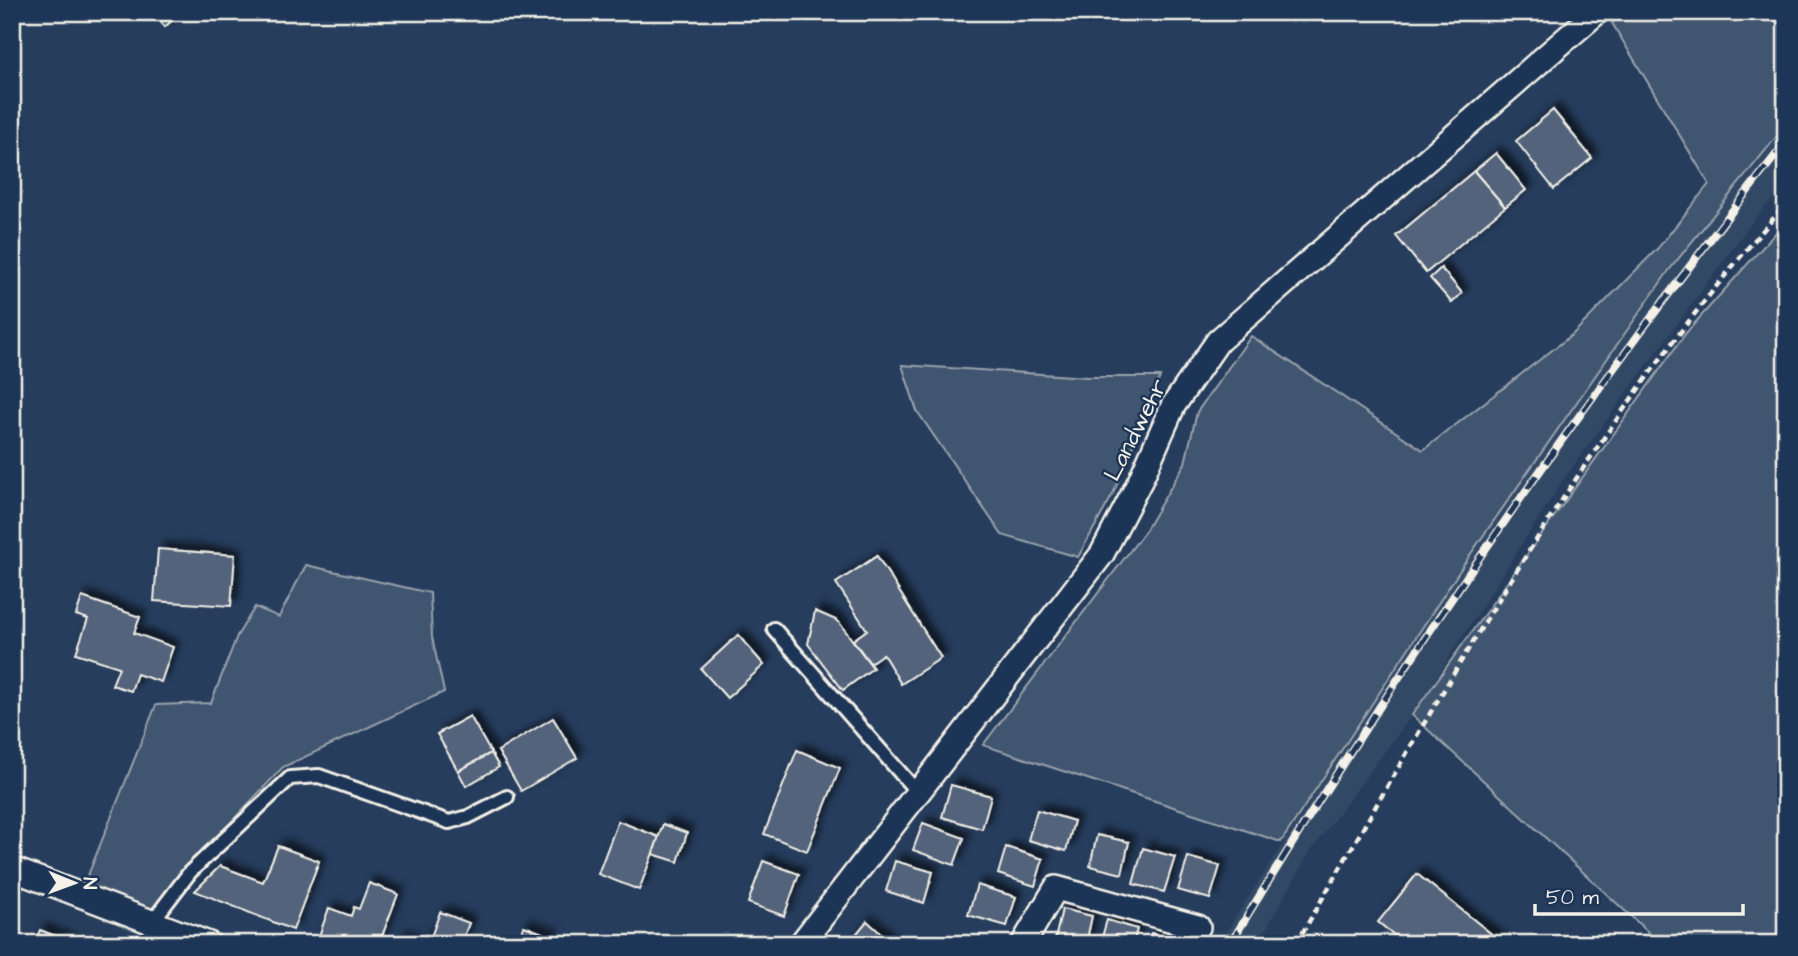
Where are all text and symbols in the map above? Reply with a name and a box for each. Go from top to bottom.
street label: Landwehr [1096,373,1176,487]
north arrow [38,848,108,918]
scale bar [1535,872,1744,916]
text: N [76,877,103,890]
text: 50 m [1546,883,1600,912]

